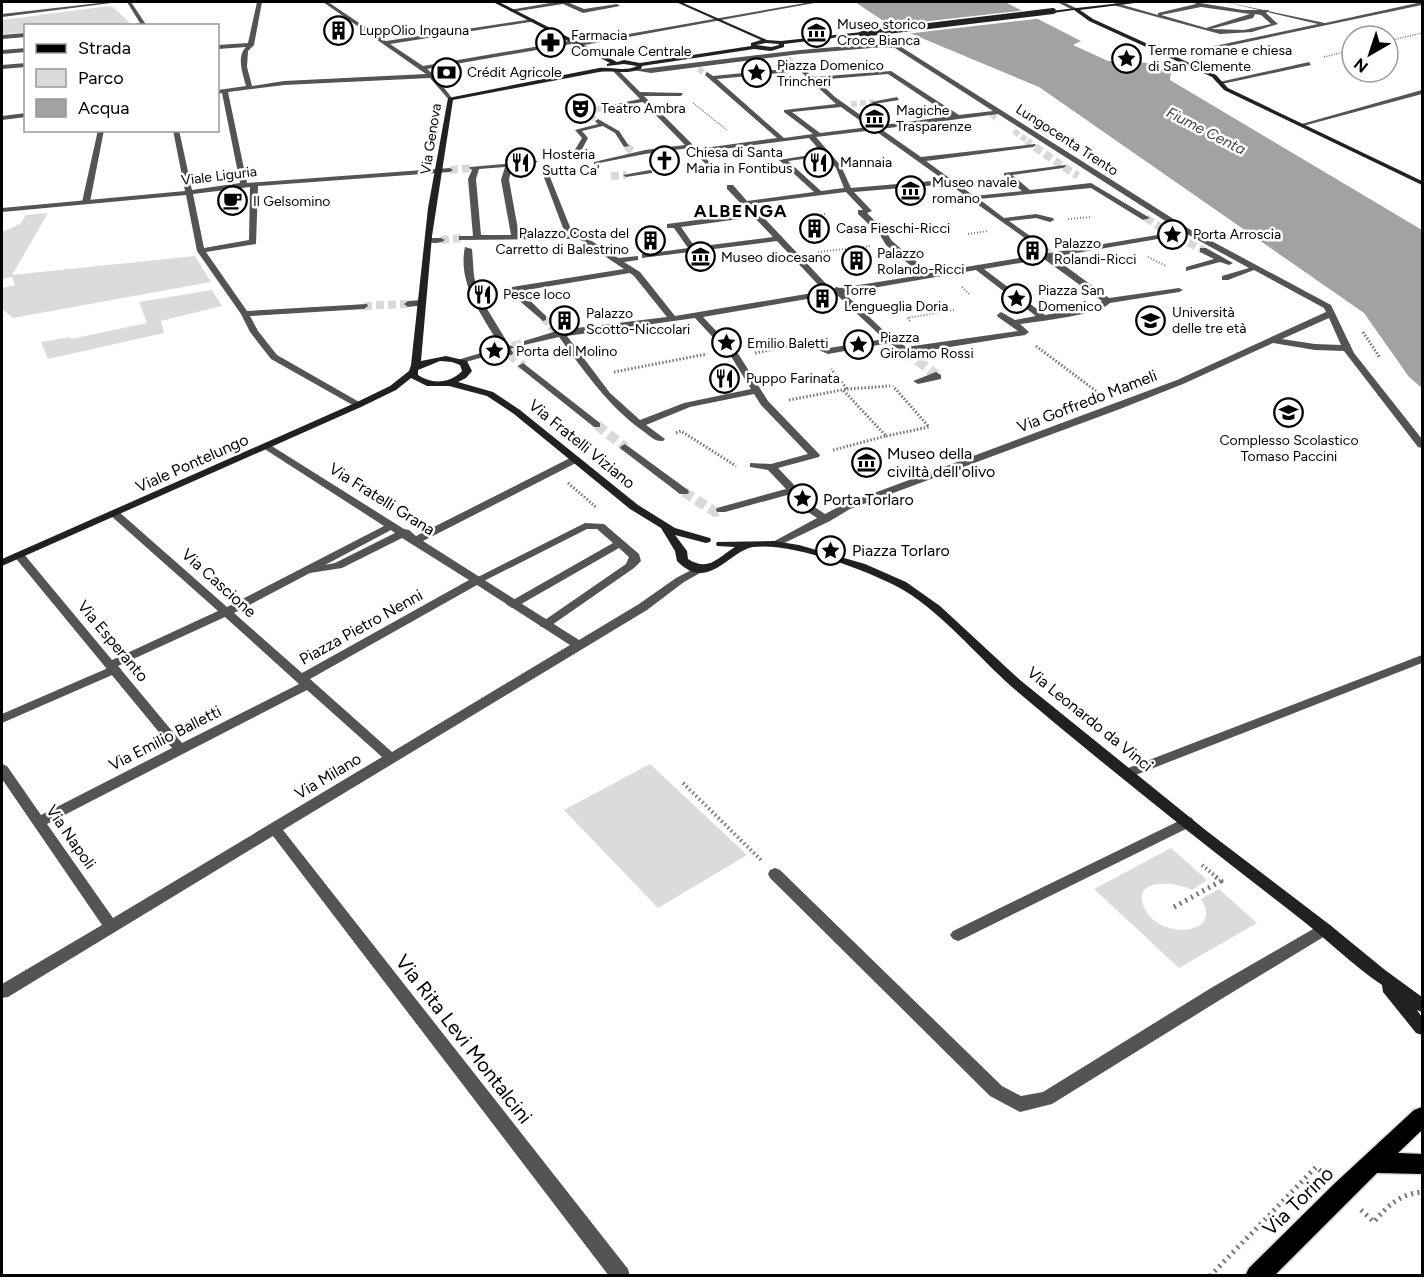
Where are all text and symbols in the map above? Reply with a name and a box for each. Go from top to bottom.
building icon: LuppOlio Ingauna [322,14,354,46]
museum icon: Museo storico Croce Bianca [800,16,832,48]
place label: Museo storico Croce Bianca [837,16,926,49]
place label: LuppOlio Ingauna [359,22,469,39]
legend [24,24,219,132]
north arrow [1340,24,1400,84]
pharmacy icon: Farmacia Comunale Centrale [534,27,566,59]
place label: Farmacia Comunale Centrale [571,27,692,60]
text: Strada [78,37,131,59]
place icon: Terme romane e chiesa di San Clemente [1111,42,1143,74]
place label: Terme romane e chiesa di San Clemente [1148,42,1292,75]
text: N [1350,54,1372,77]
bank icon: Crédit Agricole [430,56,462,88]
place icon: Piazza Domenico Trincheri [740,57,772,89]
place label: Piazza Domenico Trincheri [777,57,884,90]
place label: Crédit Agricole [467,64,562,81]
text: Parco [78,67,124,89]
theatre icon: Teatro Ambra [564,92,596,124]
text: Acqua [78,97,129,119]
place label: Teatro Ambra [601,100,686,117]
street label: Lungocenta Trento [1013,101,1121,179]
street label: Via Genova [417,102,445,176]
museum icon: Magiche Trasparenze [859,102,891,134]
place label: Magiche Trasparenze [896,102,972,135]
water label: Fiume Centa [1163,103,1249,159]
church icon: Chiesa di Santa Maria in Fontibus [649,144,681,176]
place label: Chiesa di Santa Maria in Fontibus [686,144,793,177]
restaurant icon: Hosteria Sutta Ca' [505,146,537,178]
place label: Hosteria Sutta Ca' [542,146,600,179]
restaurant icon: Mannaia [803,146,835,178]
place label: Mannaia [840,154,892,171]
street label: Viale Liguria [180,163,258,189]
museum icon: Museo navale romano [895,174,927,206]
place label: Museo navale romano [932,174,1018,207]
cafe icon: Il Gelsomino [216,185,248,217]
place label: Il Gelsomino [253,193,330,210]
district label: ALBENGA [694,200,788,222]
building icon: Casa Fieschi-Ricci [799,212,831,244]
place icon: Porta Arroscia [1156,218,1188,250]
place label: Casa Fieschi-Ricci [836,220,950,237]
place label: Palazzo Costa del Carretto di Balestrino [495,225,629,258]
building icon: Palazzo Costa del Carretto di Balestrino [634,225,666,257]
place label: Porta Arroscia [1193,226,1281,243]
building icon: Palazzo Rolandi-Ricci [1017,235,1049,267]
place label: Palazzo Rolandi-Ricci [1054,235,1137,268]
museum icon: Museo diocesano [684,241,716,273]
building icon: Palazzo Rolando-Ricci [840,245,872,277]
place label: Palazzo Rolando-Ricci [877,245,965,278]
place label: Museo diocesano [721,249,831,266]
restaurant icon: Pesce loco [466,278,498,310]
building icon: Torre Lengueglia Doria [807,282,839,314]
place label: Torre Lengueglia Doria [844,282,948,315]
place icon: Piazza San Domenico [1001,282,1033,314]
place label: Piazza San Domenico [1038,282,1105,315]
place label: Pesce loco [503,286,571,303]
school or university icon: Università delle tre età [1135,304,1167,336]
place label: Università delle tre età [1172,304,1246,337]
building icon: Palazzo Scotto-Niccolari [549,305,581,337]
place label: Palazzo Scotto-Niccolari [586,305,690,338]
place icon: Emilio Baletti [710,327,742,359]
place icon: Piazza Girolamo Rossi [843,329,875,361]
place label: Piazza Girolamo Rossi [880,329,974,362]
place icon: Porta del Molino [479,335,511,367]
place label: Emilio Baletti [747,335,829,352]
place label: Porta del Molino [516,343,617,360]
restaurant icon: Puppo Farinata [709,362,741,394]
street label: Via Goffredo Mameli [1014,366,1160,436]
place label: Puppo Farinata [746,370,840,387]
street label: Via Fratelli Viziano [525,395,639,493]
school or university icon: Complesso Scolastico Tomaso Paccini [1273,397,1305,429]
street label: Viale Pontelungo [133,430,251,496]
place label: Complesso Scolastico Tomaso Paccini [1219,432,1359,465]
place label: Museo della civiltà dell'olivo [887,444,995,481]
museum icon: Museo della civiltà dell'olivo [850,446,882,478]
street label: Via Fratelli Grana [326,459,438,539]
place icon: Porta Torlaro [786,483,818,515]
place label: Porta Torlaro [823,490,914,509]
place icon: Piazza Torlaro [815,534,847,566]
place label: Piazza Torlaro [852,541,950,560]
street label: Via Cascione [178,545,260,621]
street label: Piazza Pietro Nenni [296,585,426,669]
street label: Via Esperanto [74,597,152,685]
street label: Via Leonardo da Vinci [1023,663,1157,775]
street label: Via Emilio Balletti [106,701,224,775]
street label: Via Milano [291,749,365,803]
street label: Via Napoli [42,801,100,873]
street label: Via Rita Levi Montalcini [391,950,537,1128]
street label: Via Torino [1258,1161,1338,1241]

